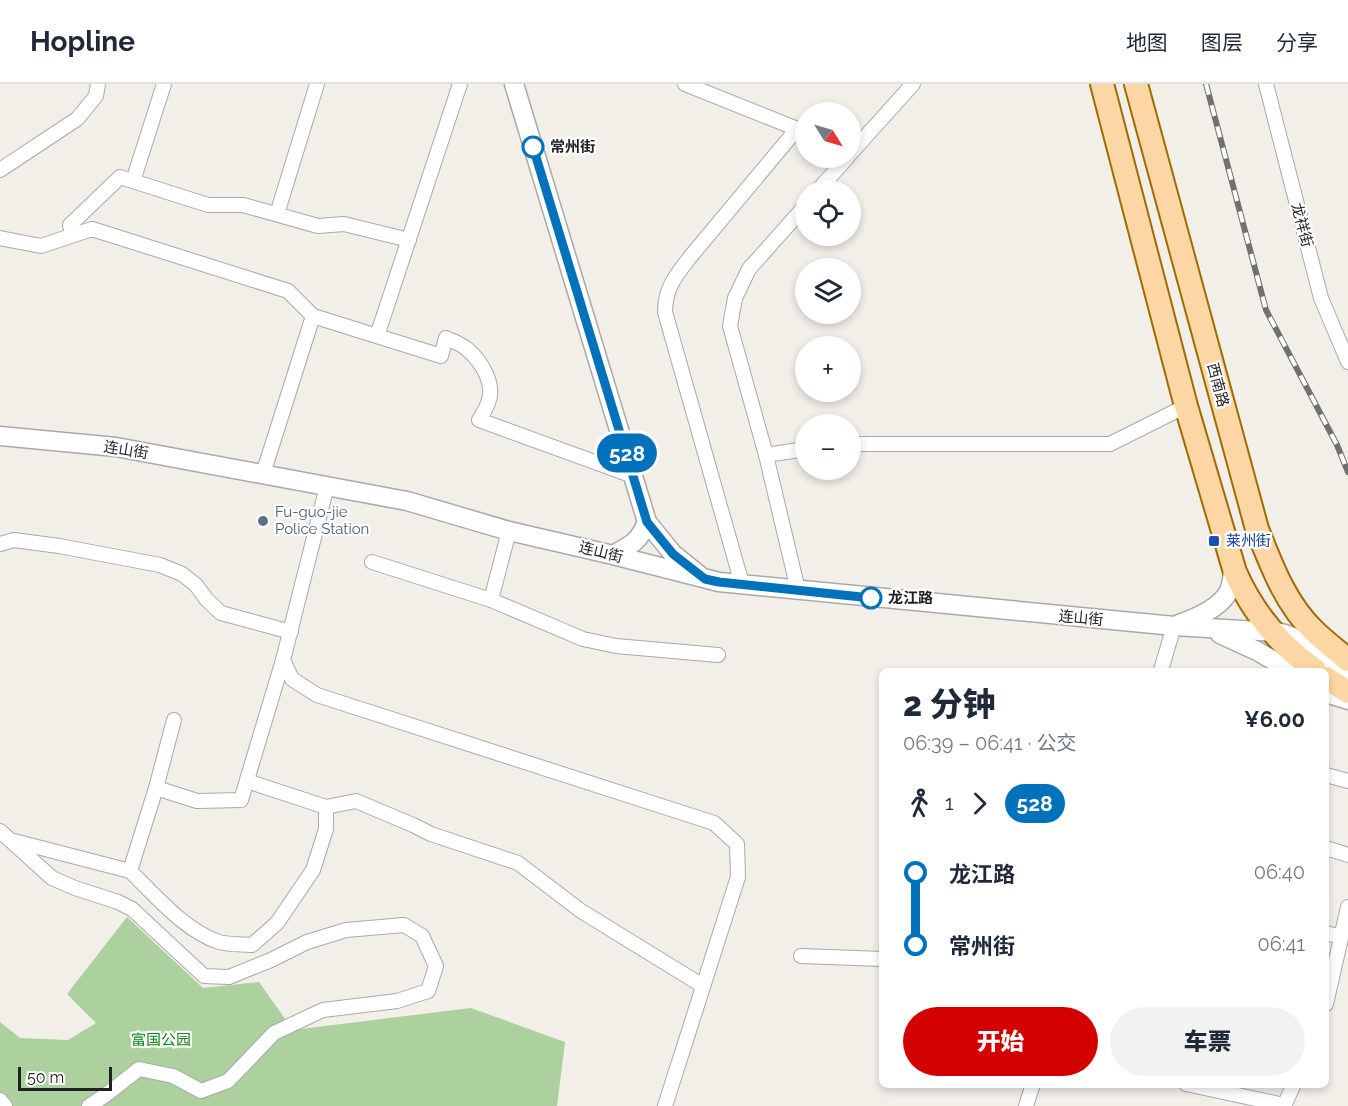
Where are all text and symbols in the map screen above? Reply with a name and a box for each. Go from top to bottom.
text: Hopline [30,25,135,58]
text: 地图 [1126,30,1168,55]
text: 图层 [1201,30,1243,55]
text: 分享 [1276,30,1318,55]
north arrow [795,102,861,168]
map controls [795,102,861,480]
marker: 常州街 [522,136,544,158]
place label: 常州街 [550,138,595,156]
button: locate [795,180,861,246]
street label: 龙祥街 [1287,201,1317,249]
button: layers [795,258,861,324]
button: + [795,336,861,402]
street label: 西南路 [1203,361,1233,409]
button: − [795,414,861,480]
line badge: 528 [592,434,662,472]
street label: 连山街 [102,438,150,462]
text: 528 [609,441,645,466]
place label: Fu-guo-jie Police Station [275,503,369,538]
marker: Fu-guo-jie Police Station [256,514,270,528]
place label: 莱州街 [1226,532,1271,550]
marker: 莱州街 [1207,534,1221,548]
street label: 连山街 [577,538,625,566]
marker: 龙江路 [860,587,882,609]
place label: 龙江路 [888,589,933,607]
street label: 连山街 [1058,607,1104,629]
text: 2 分钟 [903,685,996,724]
text: ¥6.00 [1244,706,1305,732]
text: 06:39 – 06:41 · 公交 [903,731,1077,755]
icon: walk [903,787,936,820]
icon: forward [963,787,996,820]
text: 1 [945,791,954,815]
text: 528 [1017,791,1053,816]
text: 06:40 [1254,860,1305,884]
text: 龙江路 [949,861,1015,887]
text: 06:41 [1257,932,1305,956]
text: 常州街 [949,933,1015,959]
button: 开始 [903,1007,1098,1076]
button: 车票 [1110,1007,1305,1076]
park label: 富国公园 [131,1031,191,1049]
scale bar [18,1064,112,1092]
text: 50 m [27,1068,64,1087]

